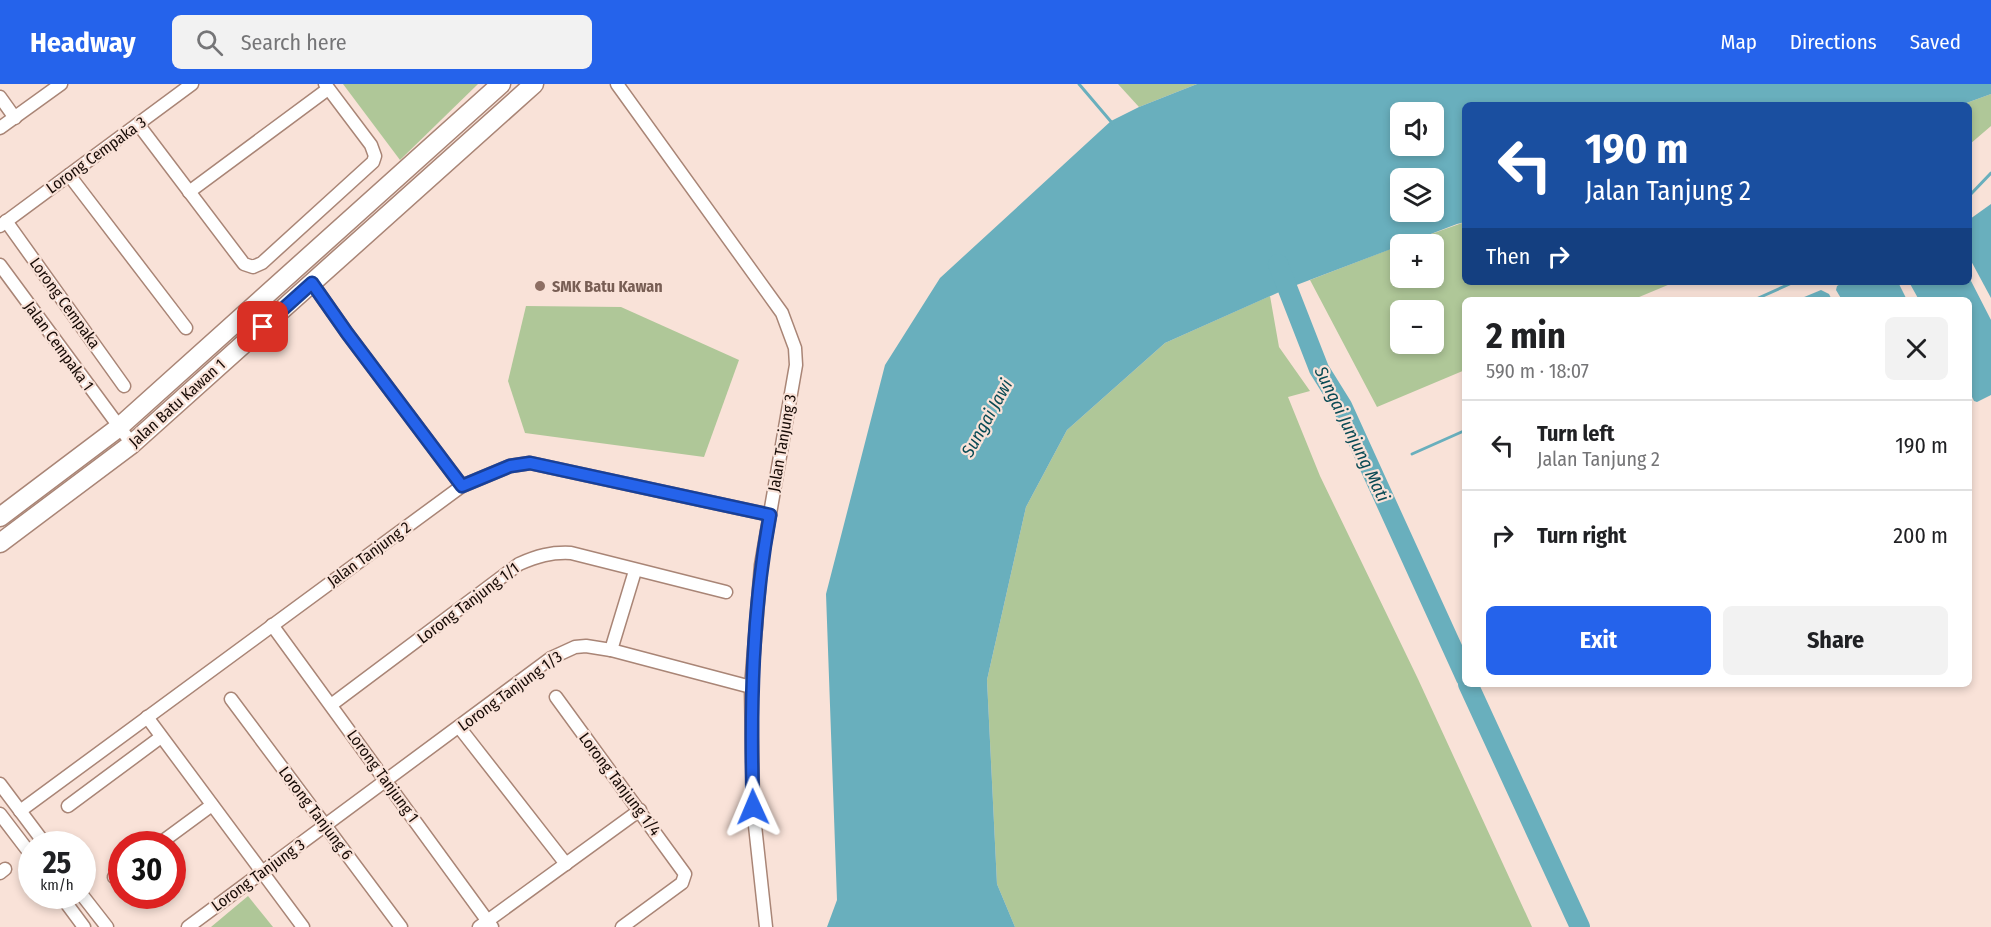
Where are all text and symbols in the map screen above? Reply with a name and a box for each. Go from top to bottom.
search box [172,15,592,69]
text: Headway [30,26,136,59]
icon: search [193,26,226,59]
text: Search here [241,29,347,56]
text: Map [1720,29,1757,55]
text: Directions [1790,29,1877,55]
text: Saved [1910,29,1961,55]
map controls [1390,102,1444,354]
button: sound [1390,102,1444,156]
street label: Lorong Cempaka 3 [42,112,150,198]
text: 190 m [1585,124,1688,174]
icon: left [1486,126,1564,204]
button: layers [1390,168,1444,222]
text: Jalan Tanjung 2 [1585,175,1751,207]
button: + [1390,234,1444,288]
icon: right [1542,240,1575,273]
text: Then [1486,243,1530,270]
street label: Lorong Cempaka [26,254,104,352]
place label: SMK Batu Kawan [552,277,663,296]
marker: SMK Batu Kawan [533,279,547,293]
street label: Jalan Cempaka 1 [20,298,98,394]
button: − [1390,300,1444,354]
pin [237,301,288,352]
icon: arrive [246,310,279,343]
text: 2 min [1486,314,1566,358]
button: close [1885,317,1948,380]
street label: Jalan Batu Kawan 1 [125,355,229,451]
text: 590 m · 18:07 [1486,359,1589,383]
water label: Sungai Junjung Mati [1309,362,1395,506]
water label: Sungai Jawi [956,375,1018,462]
street label: Jalan Tanjung 3 [764,393,800,493]
text: Turn left [1537,420,1615,447]
icon: left [1486,429,1519,462]
text: 190 m [1895,432,1948,459]
text: Jalan Tanjung 2 [1537,447,1660,471]
street label: Jalan Tanjung 2 [324,517,414,591]
icon: right [1486,519,1519,552]
text: Turn right [1537,522,1626,549]
text: 200 m [1893,522,1948,549]
street label: Lorong Tanjung 1/1 [413,559,523,647]
button: Exit [1486,606,1711,675]
button: Share [1723,606,1948,675]
street label: Lorong Tanjung 1/3 [454,647,566,735]
street label: Lorong Tanjung 1 [343,726,423,826]
street label: Lorong Tanjung 1/4 [575,729,665,839]
street label: Lorong Tanjung 6 [275,763,357,863]
position arrow [721,775,785,839]
speed limit sign: 30 [108,831,186,909]
street label: Lorong Tanjung 3 [208,835,308,915]
text: 25 [43,845,71,881]
text: km/h [40,876,74,894]

